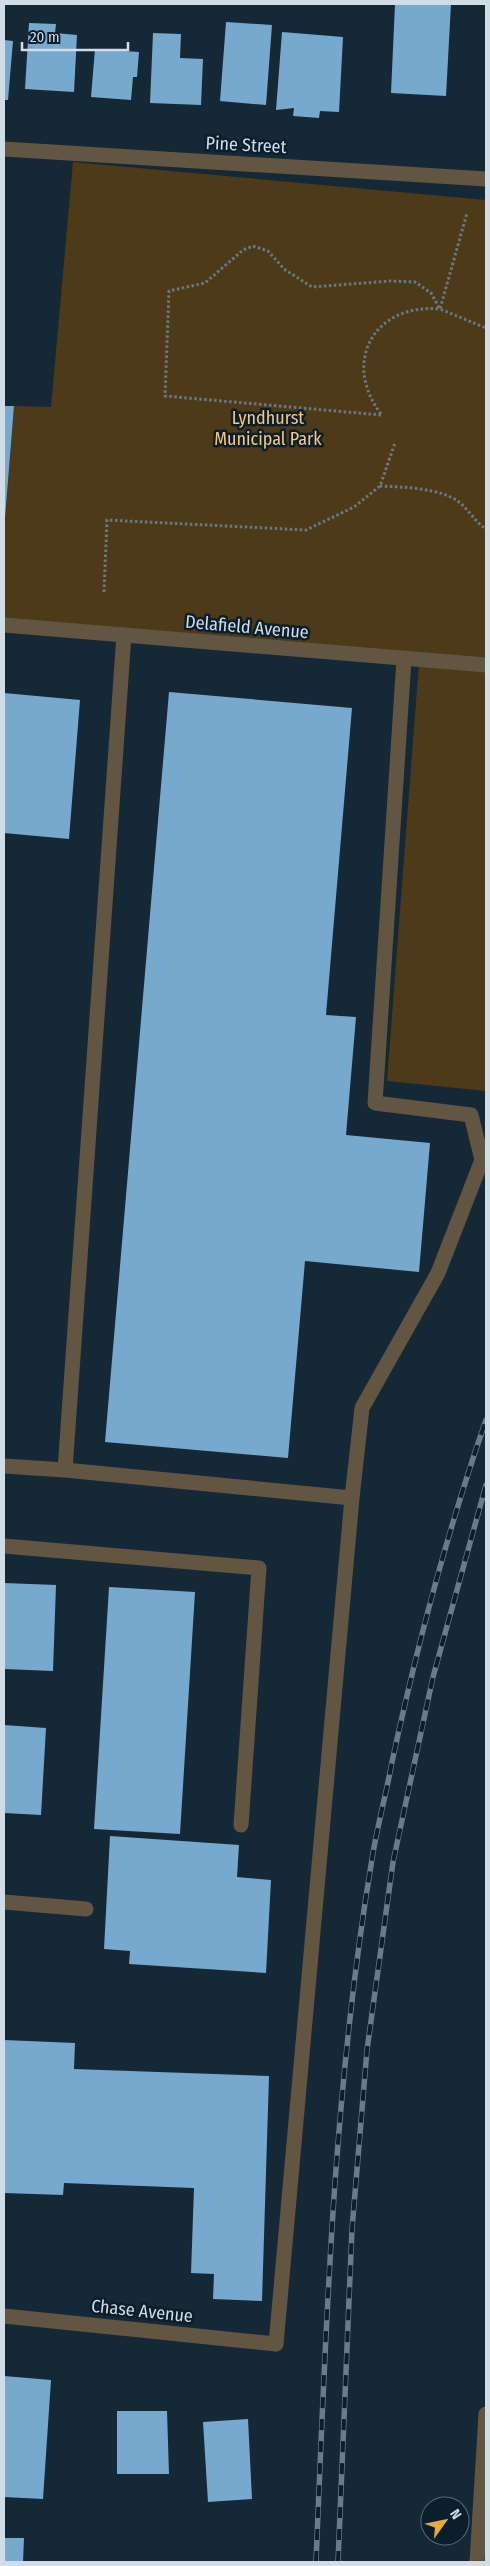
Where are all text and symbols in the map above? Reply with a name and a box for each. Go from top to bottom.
scale bar [22,20,129,52]
text: 20 m [30,28,60,46]
street label: Pine Street [205,132,287,158]
park label: Lyndhurst Municipal Park [214,407,322,450]
street label: Delafield Avenue [184,611,310,643]
street label: Chase Avenue [90,2295,194,2327]
north arrow [420,2496,470,2546]
text: N [446,2506,465,2522]

